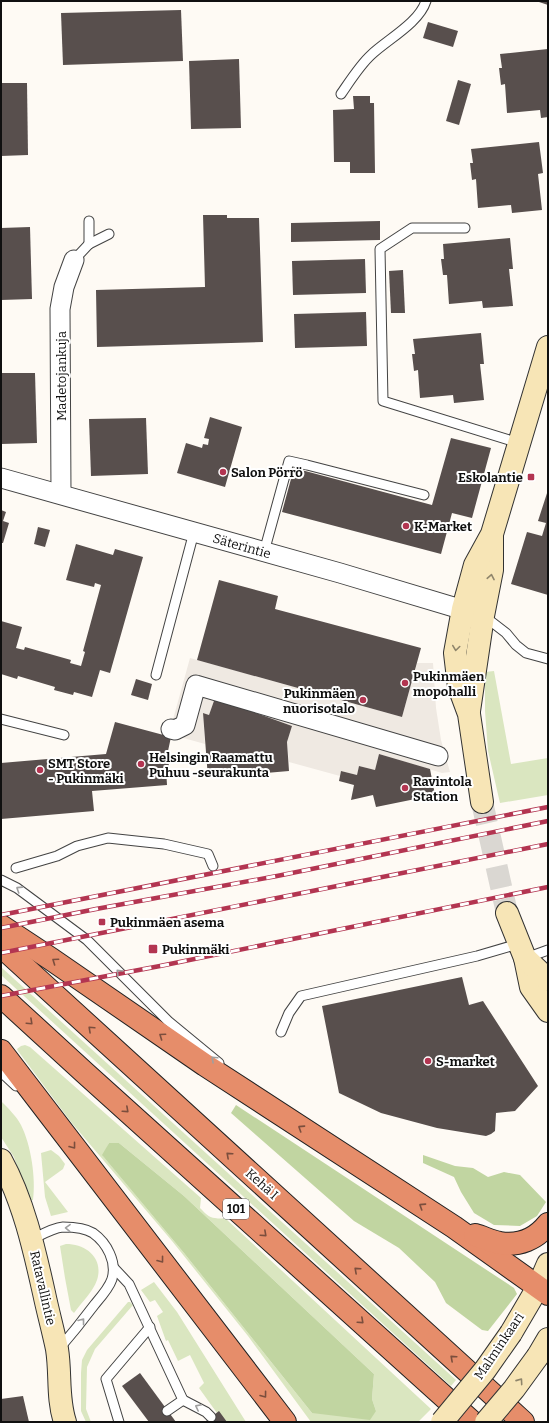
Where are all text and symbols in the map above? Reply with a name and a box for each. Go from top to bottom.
street label: Madetojankuja [54,331,69,421]
place label: Salon Pörrö [231,465,303,480]
marker: Salon Pörrö [218,467,228,477]
place label: Eskolantie [458,470,523,485]
marker: Eskolantie [526,472,536,482]
place label: K-Market [414,519,472,534]
marker: K-Market [401,521,411,531]
street label: Säterintie [211,531,273,561]
one-way arrow [486,574,494,580]
one-way arrow [452,644,461,651]
place label: Pukinmäen mopohalli [413,669,485,699]
marker: Pukinmäen mopohalli [400,678,410,688]
place label: Pukinmäen nuorisotalo [283,686,356,716]
marker: Pukinmäen nuorisotalo [358,695,368,705]
place label: Helsingin Raamattu Puhuu -seurakunta [149,750,273,780]
place label: SMT Store - Pukinmäki [48,756,124,786]
marker: Helsingin Raamattu Puhuu -seurakunta [136,759,146,769]
marker: SMT Store - Pukinmäki [35,765,45,775]
place label: Ravintola Station [413,774,472,804]
marker: Ravintola Station [400,783,410,793]
one-way arrow [16,887,23,894]
place label: Pukinmäen asema [110,915,225,930]
marker: Pukinmäen asema [97,917,107,927]
place label: Pukinmäki [162,942,230,957]
marker: Pukinmäki [147,943,159,955]
one-way arrow [52,958,59,966]
one-way arrow [116,969,123,977]
one-way arrow [25,1018,33,1025]
one-way arrow [88,1026,96,1034]
one-way arrow [159,1033,166,1041]
place label: S-market [436,1054,495,1069]
marker: S-market [423,1056,433,1066]
one-way arrow [212,1057,219,1064]
one-way arrow [121,1105,129,1113]
one-way arrow [298,1125,305,1133]
one-way arrow [69,1142,76,1149]
one-way arrow [227,1153,234,1160]
street label: Kehä I [243,1166,281,1202]
road number: 101 [223,1199,249,1219]
one-way arrow [419,1203,426,1211]
one-way arrow [65,1224,71,1232]
one-way arrow [259,1230,267,1237]
street label: Ratavallintie [27,1249,59,1327]
one-way arrow [156,1255,163,1262]
one-way arrow [354,1268,362,1275]
street label: Malminkaari [471,1310,527,1382]
one-way arrow [356,1317,363,1324]
one-way arrow [78,1319,85,1326]
one-way arrow [450,1355,458,1363]
one-way arrow [515,1378,523,1385]
one-way arrow [259,1390,266,1397]
one-way arrow [194,1405,202,1412]

